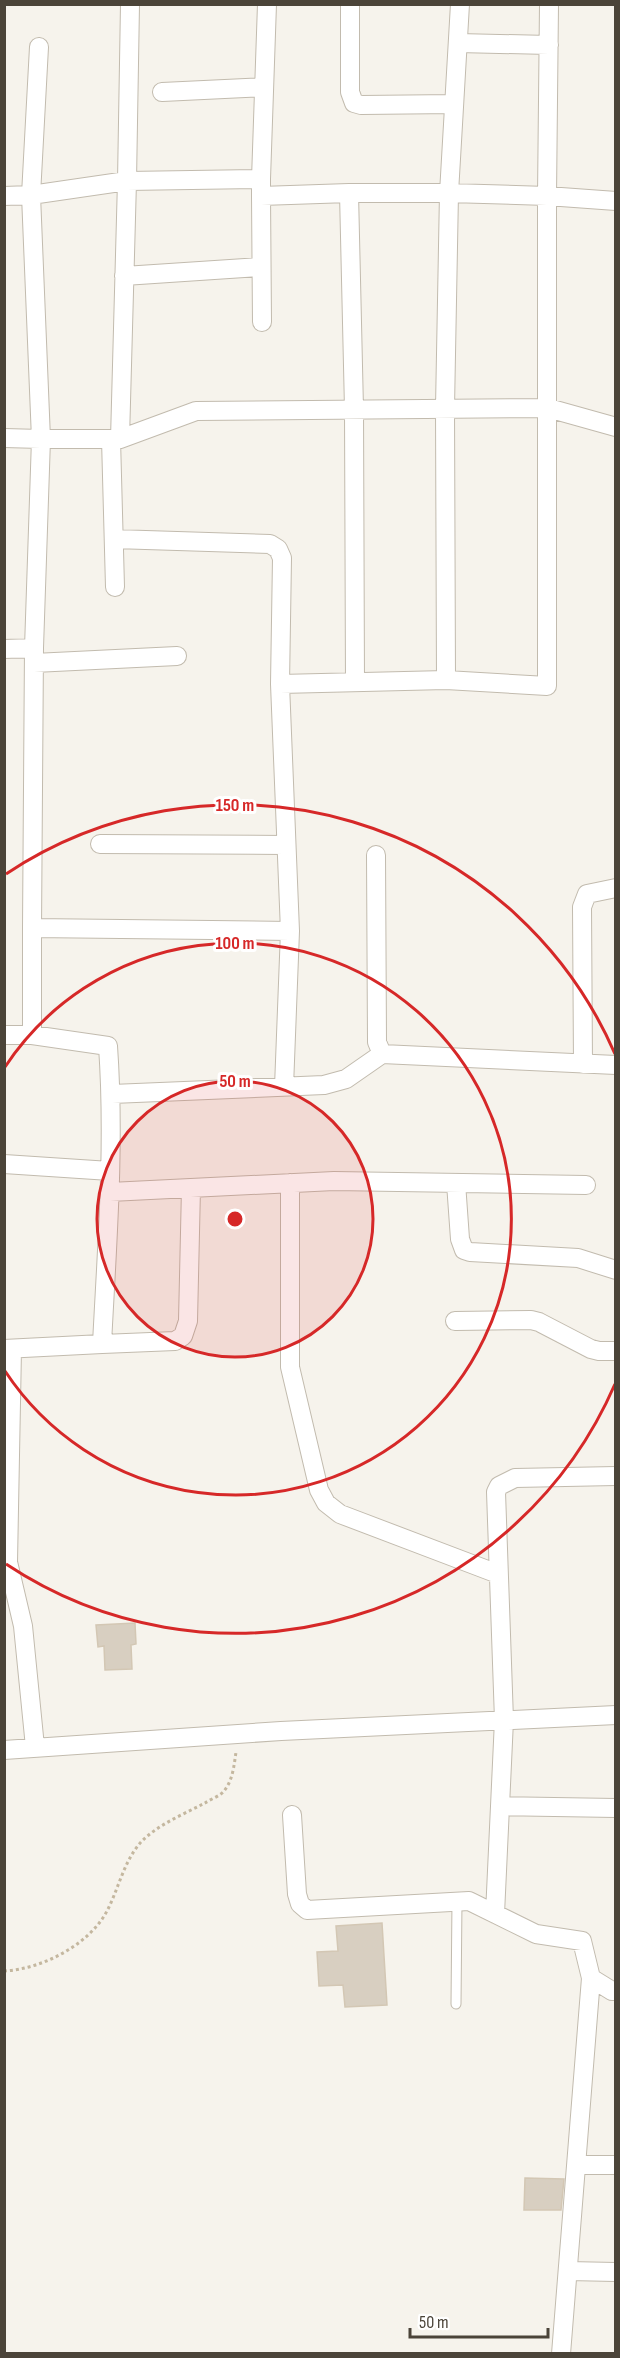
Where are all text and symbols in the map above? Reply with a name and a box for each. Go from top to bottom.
text: 150 m [216,795,254,816]
text: 100 m [216,933,255,954]
text: 50 m [219,1071,251,1092]
centre of rings [225,1209,245,1229]
scale bar [410,2301,548,2339]
text: 50 m [419,2312,449,2333]

